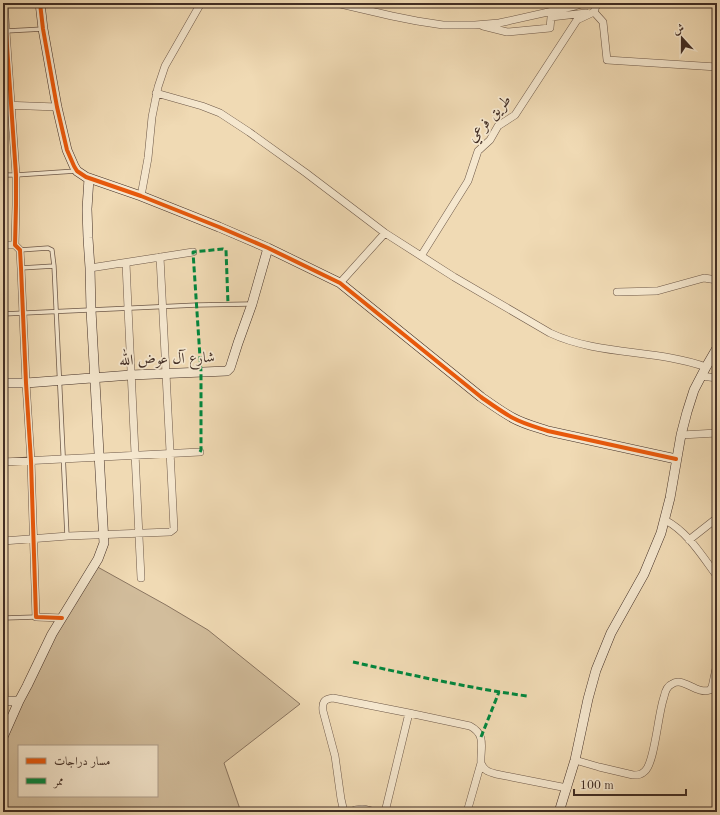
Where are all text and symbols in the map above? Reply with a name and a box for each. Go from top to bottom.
north arrow [662,18,702,58]
text: ش [672,23,686,37]
street label: طريق فرعي [465,93,517,147]
street label: شارع آل عوض الله [119,345,215,373]
legend [18,745,158,797]
text: مسار دراجات [54,756,110,768]
scale bar [574,771,686,797]
text: ممر [52,776,64,789]
text: 100 m [580,780,614,792]

